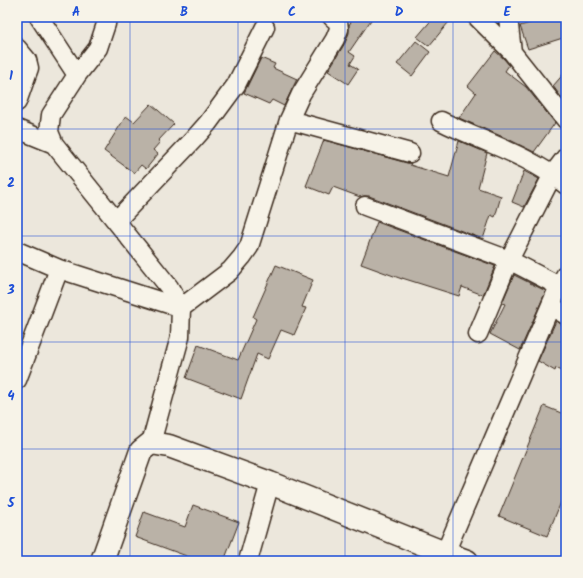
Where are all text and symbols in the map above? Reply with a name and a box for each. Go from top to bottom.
text: A [72,2,80,23]
text: B [180,2,188,23]
text: C [288,2,296,23]
text: D [395,2,404,23]
text: E [503,2,511,23]
text: 1 [9,66,13,87]
text: 2 [7,173,15,194]
text: 3 [6,280,15,301]
text: 4 [7,386,15,407]
text: 5 [7,493,16,514]

